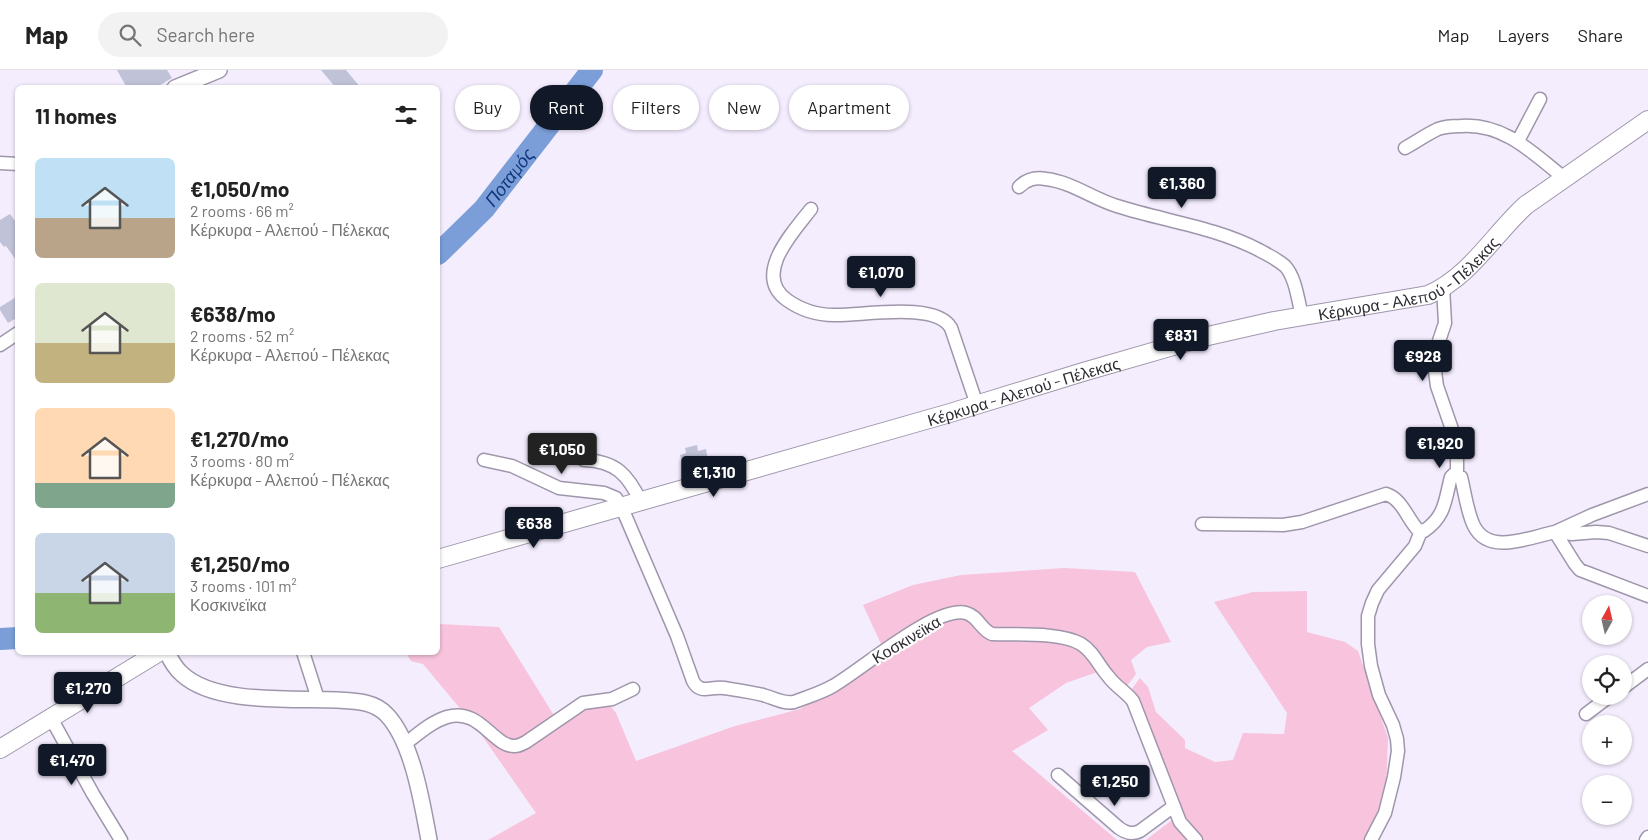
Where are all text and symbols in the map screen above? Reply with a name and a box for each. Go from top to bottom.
search box [98,12,448,57]
text: Map [25,20,68,49]
icon: search [116,21,144,49]
text: Search here [156,23,255,46]
text: Map [1437,24,1469,46]
text: Layers [1497,24,1550,46]
text: Share [1578,24,1623,46]
chip: Buy [455,85,520,130]
chip: Rent [530,85,603,130]
chip: Filters [613,85,699,130]
chip: New [709,85,779,130]
chip: Apartment [789,85,909,130]
icon: filters [392,101,420,129]
text: 11 homes [35,103,117,128]
water label: Ποταμός [479,143,539,210]
pin: €1,360 [1141,166,1223,209]
text: €1,360 [1159,173,1205,192]
text: €1,050/mo [190,176,290,201]
icon: home [75,178,135,238]
text: 2 rooms · 66 m² [190,201,294,220]
text: Κέρκυρα - Αλεπού - Πέλεκας [190,220,390,239]
street label: Κέρκυρα - Αλεπού - Πέλεκας [1316,232,1502,323]
pin: €1,070 [840,256,922,298]
text: €1,070 [858,262,904,281]
text: €638/mo [190,301,276,326]
icon: home [75,303,135,363]
pin: €831 [1151,318,1211,361]
text: €831 [1164,325,1198,344]
text: 2 rooms · 52 m² [190,326,294,345]
pin: €928 [1393,340,1453,382]
text: Κέρκυρα - Αλεπού - Πέλεκας [190,345,390,364]
text: €928 [1405,346,1441,365]
street label: Κέρκυρα - Αλεπού - Πέλεκας [925,352,1122,429]
text: €1,270/mo [190,426,289,451]
pin: €1,920 [1399,426,1481,469]
icon: home [75,428,135,488]
pin: €1,050 [521,432,603,475]
text: €1,920 [1417,433,1463,452]
text: €1,050 [539,439,585,458]
text: 3 rooms · 80 m² [190,451,294,470]
pin: €1,310 [673,456,755,498]
text: €1,310 [692,462,736,481]
text: Κέρκυρα - Αλεπού - Πέλεκας [190,470,390,489]
pin: €638 [504,506,564,549]
text: €638 [516,513,552,532]
text: €1,250/mo [190,551,290,576]
icon: home [75,553,135,613]
text: 3 rooms · 101 m² [190,576,297,595]
text: Κοσκινεϊκα [190,595,267,614]
north arrow [1582,595,1632,645]
map controls [1582,595,1632,825]
street label: Κοσκινεϊκα [868,611,944,667]
button: locate [1582,655,1632,705]
pin: €1,270 [47,672,129,714]
text: €1,270 [65,678,111,697]
button: + [1582,715,1632,765]
pin: €1,470 [31,744,113,786]
text: €1,470 [49,750,95,769]
pin: €1,250 [1074,764,1156,807]
text: €1,250 [1092,771,1138,790]
button: − [1582,775,1632,825]

